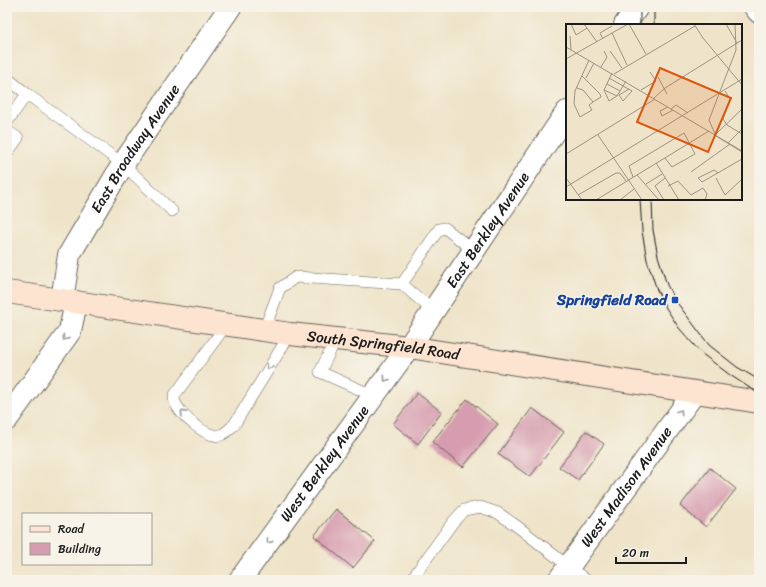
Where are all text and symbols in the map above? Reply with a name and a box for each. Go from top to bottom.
inset map [566,24,742,200]
street label: East Broadway Avenue [84,78,187,218]
street label: East Berkley Avenue [439,166,536,293]
place label: Springfield Road [556,287,669,313]
marker: Springfield Road [670,295,680,305]
street label: South Springfield Road [306,323,463,368]
one-way arrow [63,334,70,341]
one-way arrow [267,363,274,370]
one-way arrow [384,374,391,381]
street label: West Berkley Avenue [273,399,376,527]
one-way arrow [675,409,683,416]
one-way arrow [180,410,188,418]
street label: West Madison Avenue [574,421,679,553]
legend [22,513,152,565]
text: Road [58,518,85,540]
one-way arrow [267,536,274,543]
text: Building [58,538,101,560]
scale bar [616,539,686,565]
text: 20 m [622,542,649,564]

